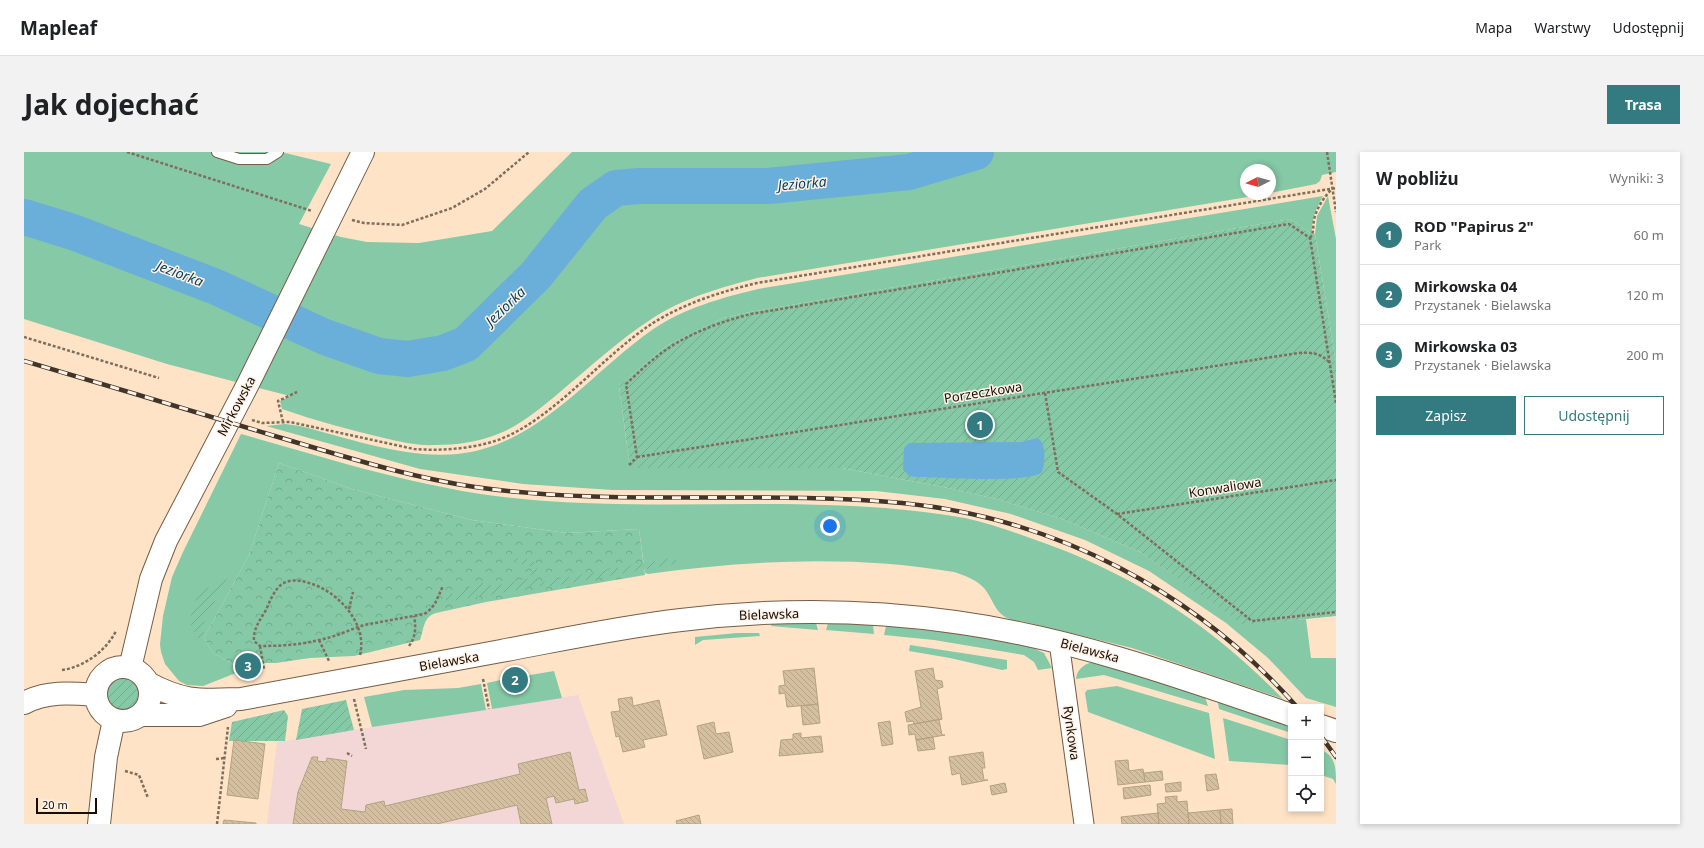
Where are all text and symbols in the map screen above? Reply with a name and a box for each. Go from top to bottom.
text: Mapleaf [20,15,97,41]
text: Mapa [1475,18,1512,37]
text: Warstwy [1534,18,1591,37]
text: Udostępnij [1613,18,1684,37]
text: Jak dojechać [24,85,199,123]
button: Trasa [1607,85,1680,124]
north arrow [1240,164,1276,200]
text: W pobliżu [1376,167,1459,190]
text: Wyniki: 3 [1609,169,1664,187]
water label: Jeziorka [774,171,827,195]
text: ROD "Papirus 2" [1414,216,1534,236]
text: 1 [1385,226,1393,244]
text: 60 m [1634,226,1664,244]
text: Park [1414,236,1441,254]
water label: Jeziorka [151,254,206,291]
text: Mirkowska 04 [1414,276,1517,296]
water label: Jeziorka [479,282,529,332]
text: 2 [1385,286,1393,304]
text: 120 m [1626,286,1664,304]
text: Przystanek · Bielawska [1414,296,1551,314]
text: Mirkowska 03 [1414,336,1517,356]
text: 3 [1385,346,1393,364]
text: 200 m [1626,346,1664,364]
text: Przystanek · Bielawska [1414,356,1551,374]
street label: Mirkowska [213,373,259,439]
street label: Porzeczkowa [943,377,1023,407]
button: Zapisz [1376,396,1516,435]
button: Udostępnij [1524,396,1664,435]
pin: 1 [967,410,993,440]
street label: Konwaliowa [1187,472,1263,502]
your location [820,516,840,536]
street label: Bielawska [738,604,800,624]
street label: Bielawska [1058,633,1122,667]
street label: Bielawska [418,647,480,675]
pin: 3 [235,651,261,681]
pin: 2 [502,665,528,695]
map controls [1288,704,1324,812]
button: + [1288,704,1324,740]
street label: Rynkowa [1059,705,1085,761]
button: − [1288,740,1324,776]
button: locate [1288,776,1324,812]
scale bar [36,796,97,815]
text: 20 m [42,797,68,812]

